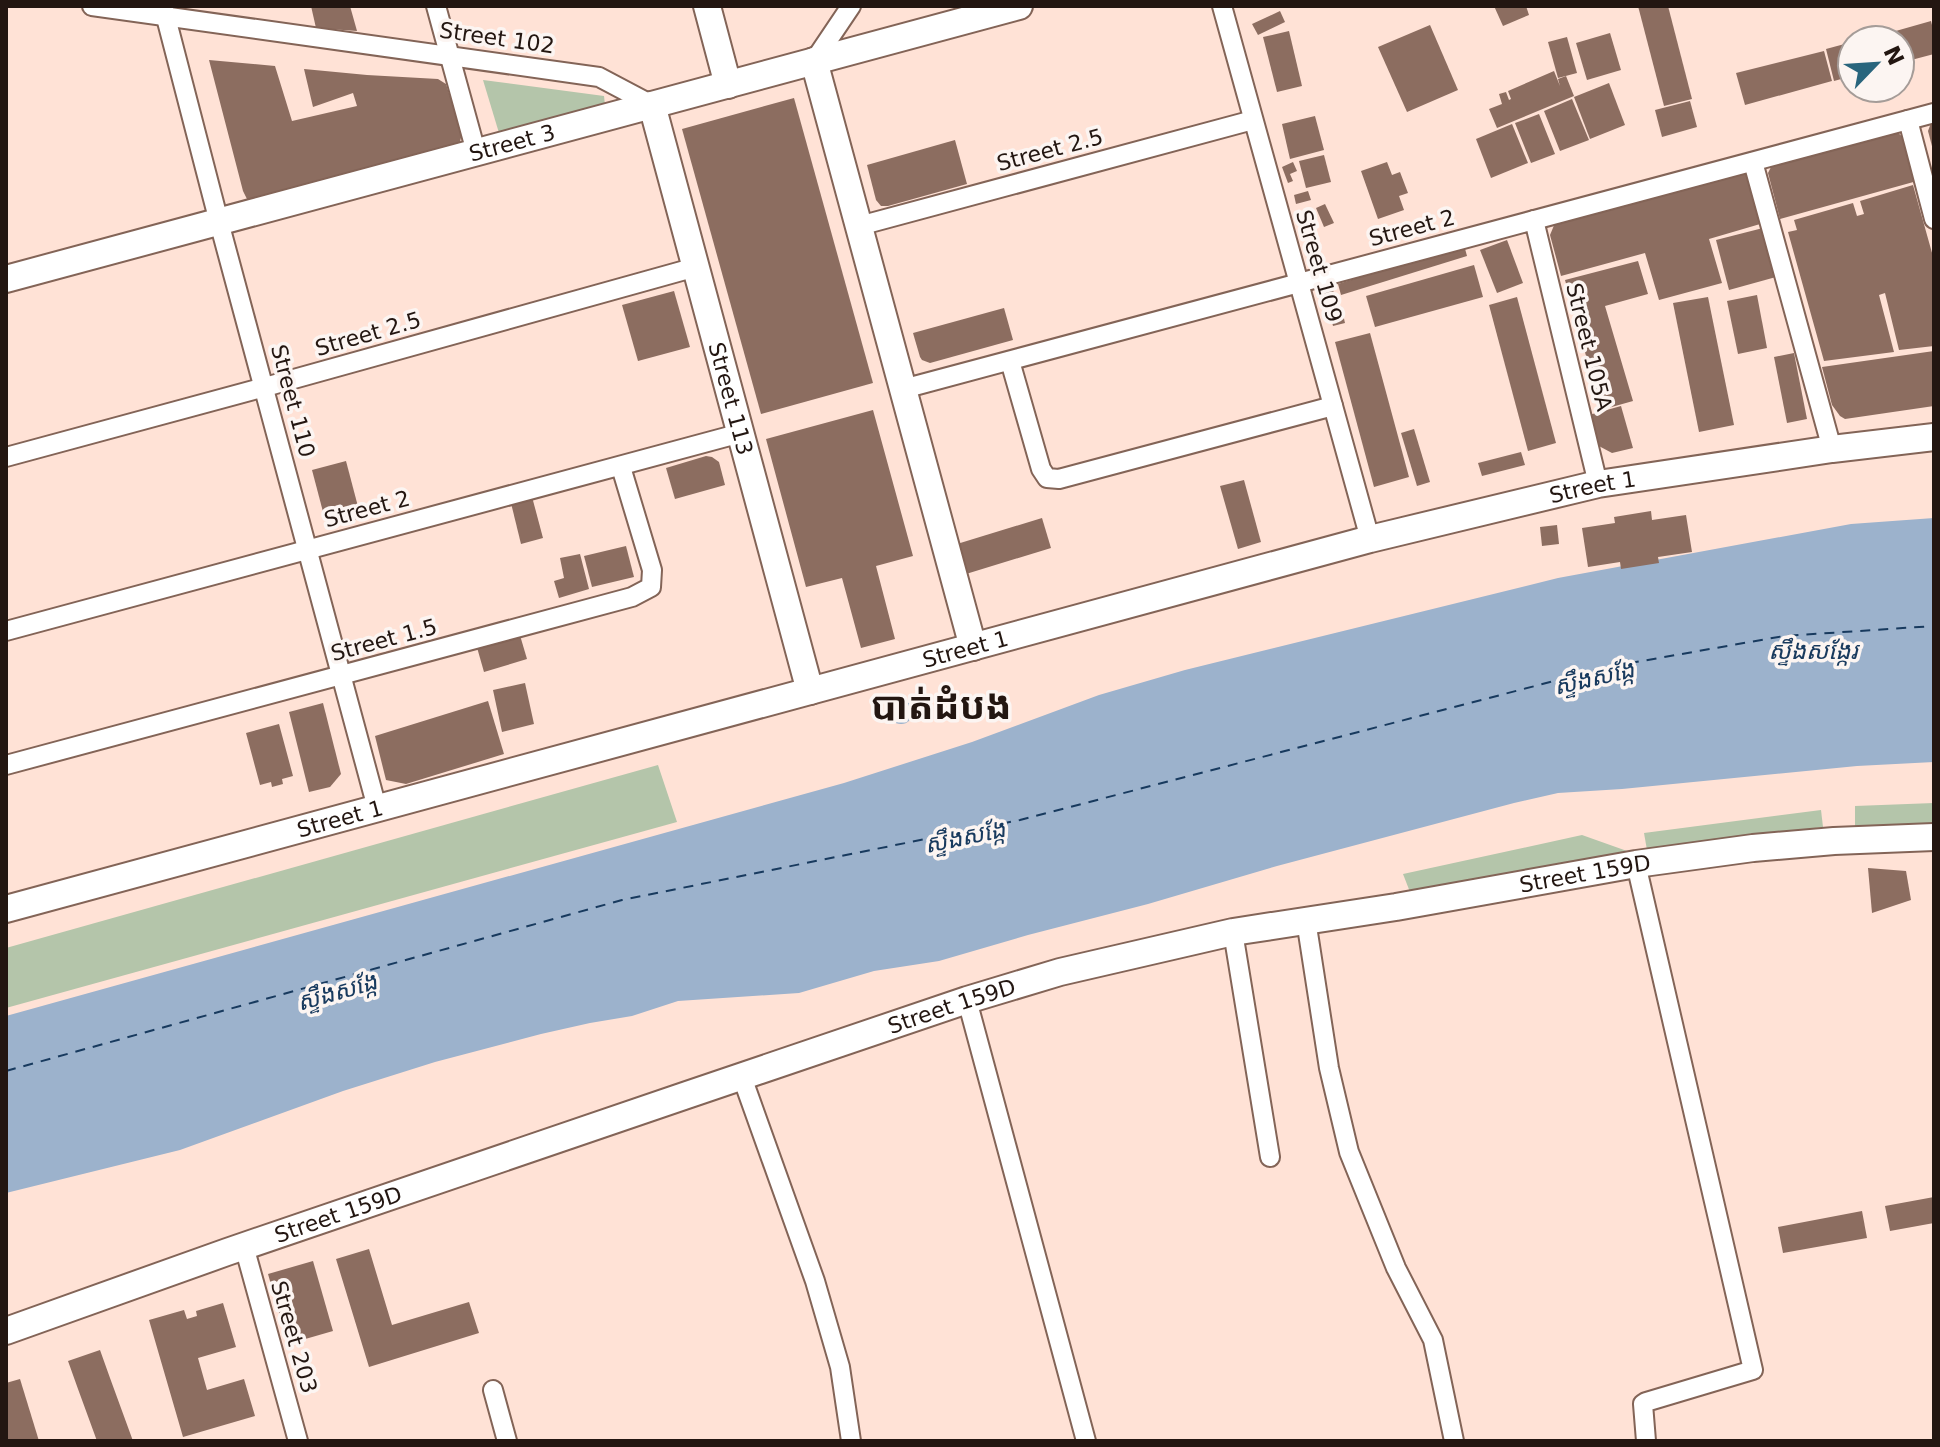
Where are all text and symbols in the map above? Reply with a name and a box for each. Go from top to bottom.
street label: Street 102 [438,18,556,58]
north arrow [1836,24,1916,104]
text: N [1878,42,1909,69]
street label: Street 3 [466,119,558,166]
street label: Street 2.5 [994,124,1106,176]
street label: Street 2 [1366,205,1458,251]
street label: Street 109 [1291,207,1347,325]
street label: Street 105A [1561,280,1617,414]
street label: Street 2.5 [312,307,424,361]
street label: Street 113 [704,339,758,458]
street label: Street 110 [266,342,320,460]
street label: Street 1 [1547,466,1638,508]
street label: Street 2 [321,486,413,532]
street label: Street 1.5 [328,614,440,666]
street label: Street 1 [920,625,1011,672]
water label: ស្ទឹងសង្កែរ [1769,637,1861,666]
water label: ស្ទឹងសង្កែ [1551,655,1638,701]
district label: បាត់ដំបង [870,684,1012,728]
street label: Street 1 [294,795,386,842]
water label: ស្ទឹងសង្កែ [922,814,1009,860]
street label: Street 159D [1517,850,1652,897]
water label: ស្ទឹងសង្កែ [294,967,381,1017]
street label: Street 159D [885,974,1018,1038]
street label: Street 159D [271,1181,405,1247]
street label: Street 203 [266,1278,322,1396]

